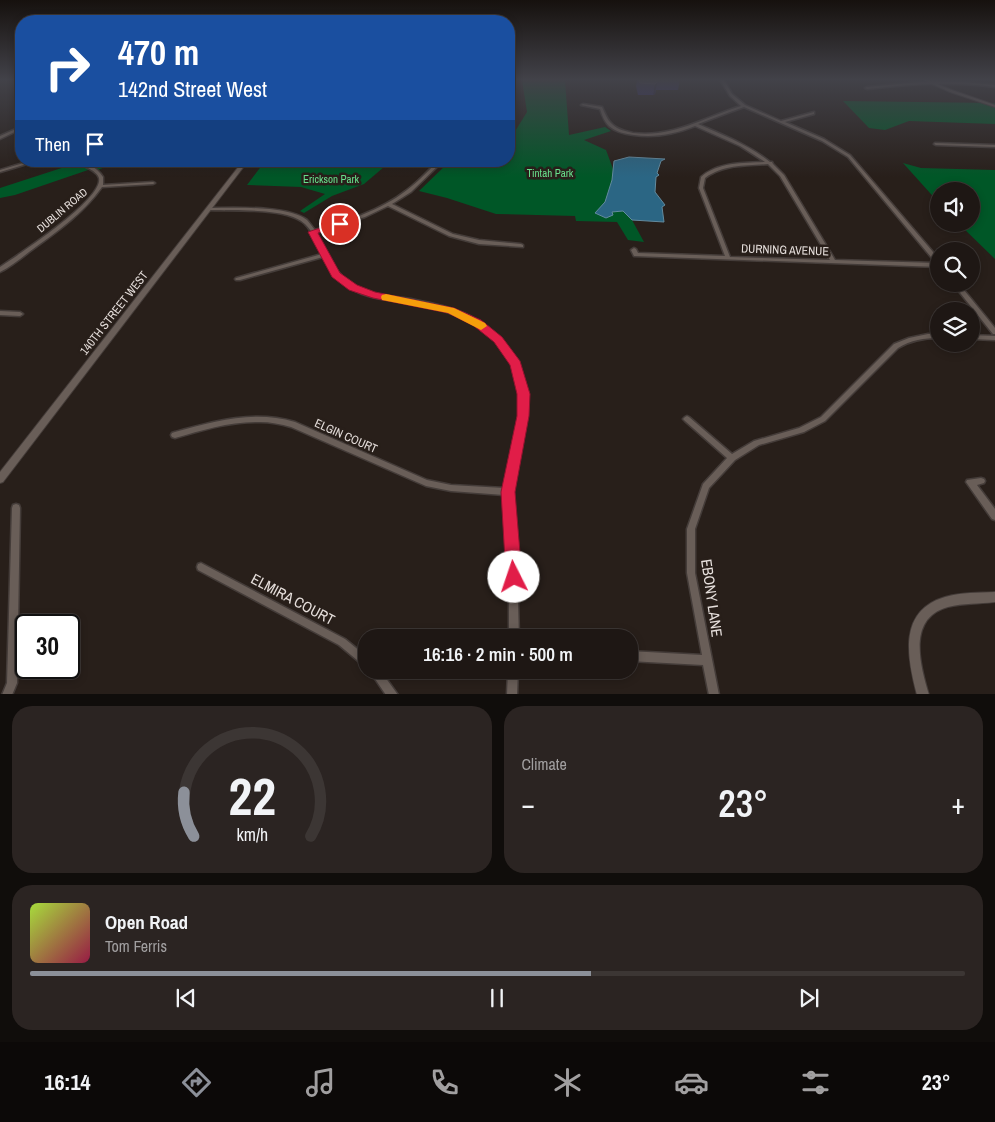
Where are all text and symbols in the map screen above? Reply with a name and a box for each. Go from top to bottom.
text: 470 m [118,29,199,76]
icon: right [35,35,100,100]
text: 142nd Street West [118,74,267,104]
icon: arrive [81,130,109,158]
text: Then [35,131,71,157]
park label: Tintah Park [527,166,574,180]
park label: Erickson Park [303,172,360,186]
map controls [930,182,980,352]
button: sound [930,182,980,232]
street label: DUBLIN ROAD [34,185,90,235]
pin [319,203,361,245]
icon: arrive [326,210,354,238]
street label: DURNING AVENUE [741,240,829,260]
button: search [930,242,980,292]
street label: 140TH STREET WEST [76,268,152,358]
button: layers [930,302,980,352]
street label: ELGIN COURT [312,415,380,457]
position arrow [487,550,539,602]
street label: EBONY LANE [696,558,728,638]
street label: ELMIRA COURT [247,568,339,630]
speed limit sign: 30 [15,614,80,679]
text: 16:16 · 2 min · 500 m [423,641,573,667]
text: Climate [522,753,567,775]
text: 22 [228,761,275,831]
text: 23° [718,778,768,829]
text: − [522,785,535,823]
text: + [952,785,965,823]
text: km/h [236,823,268,847]
text: Open Road [105,909,188,935]
text: Tom Ferris [105,935,167,957]
icon: previous [172,984,200,1012]
icon: pause [483,984,511,1012]
icon: next [795,984,823,1012]
icon: directions [179,1065,214,1100]
icon: music [303,1065,338,1100]
icon: phone [427,1065,462,1100]
icon: climate [550,1065,585,1100]
icon: car [674,1065,709,1100]
icon: filters [798,1065,833,1100]
text: 16:14 [44,1067,91,1097]
text: 23° [922,1067,951,1097]

